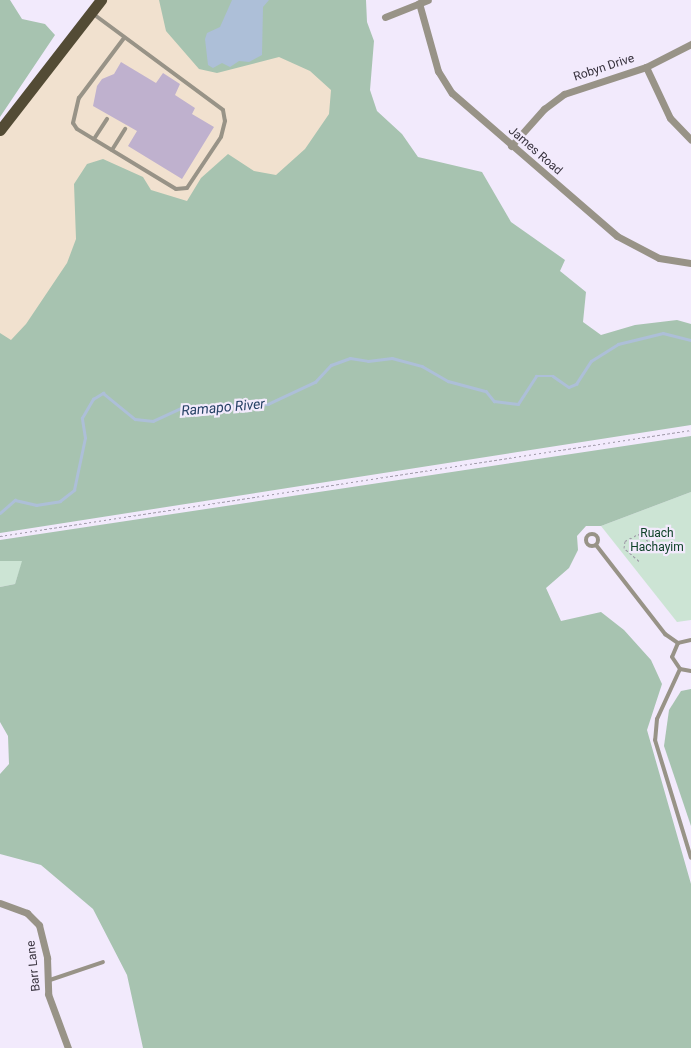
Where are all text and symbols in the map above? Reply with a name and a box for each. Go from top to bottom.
street label: Robyn Drive [572,51,636,85]
street label: James Road [505,124,565,178]
water label: Ramapo River [181,395,265,419]
park label: Ruach Hachayim [630,527,684,555]
street label: Barr Lane [24,940,44,992]

